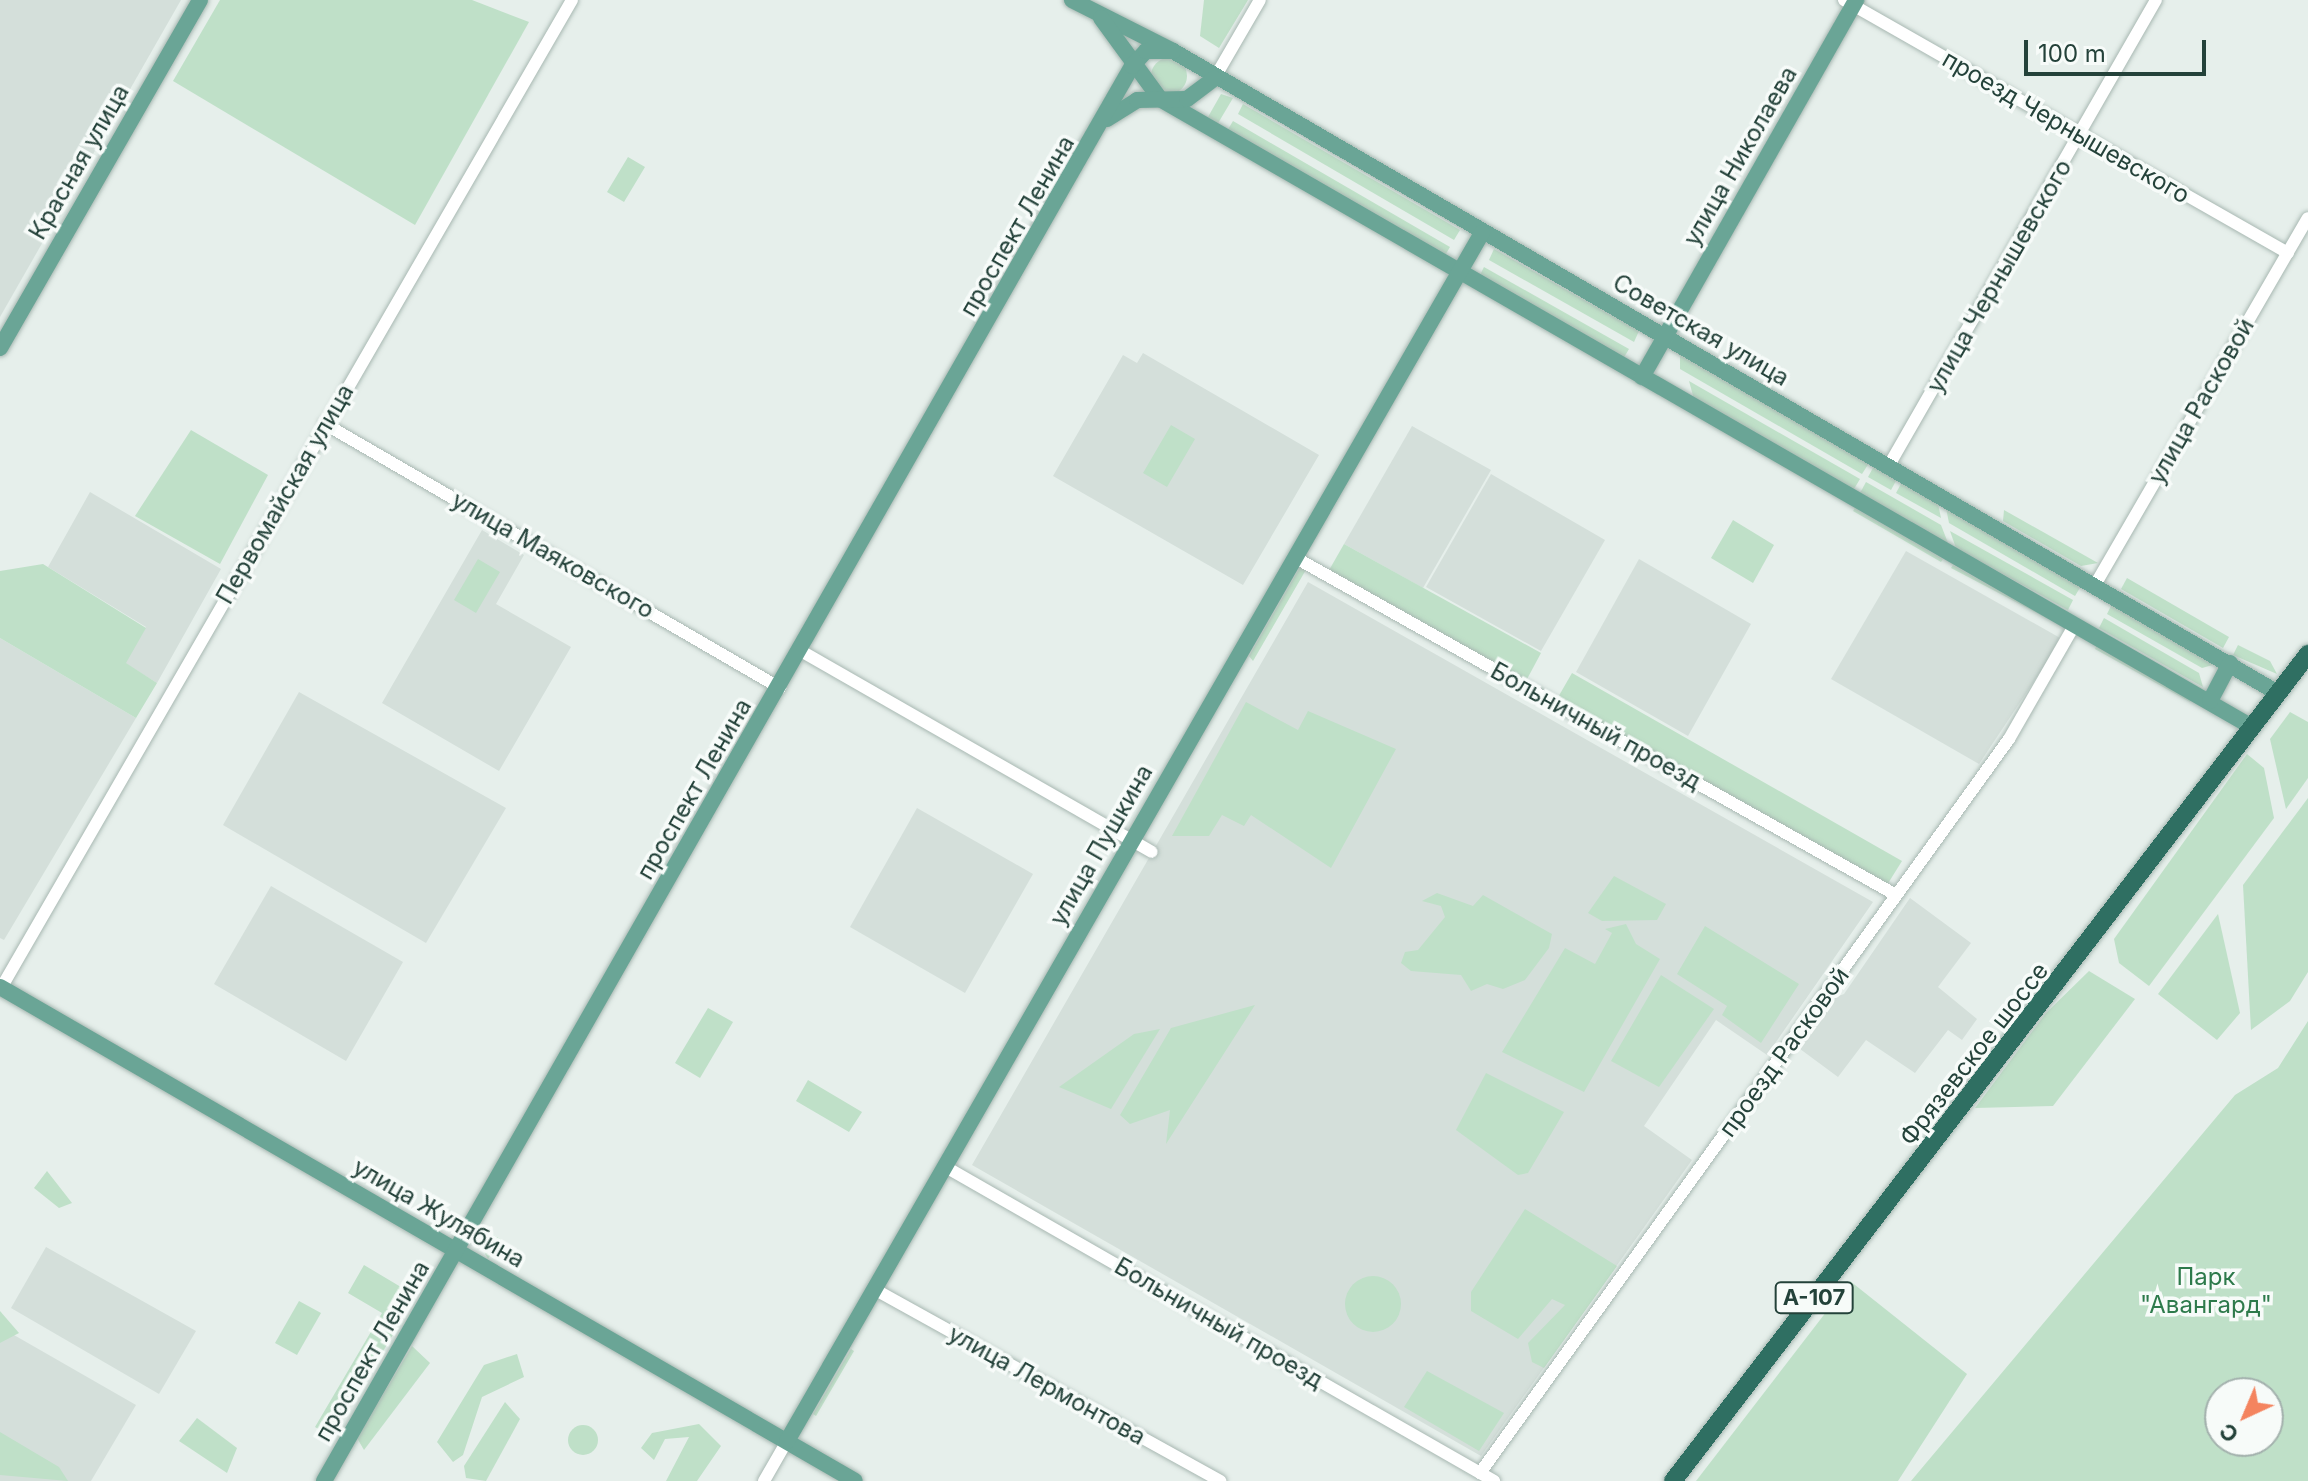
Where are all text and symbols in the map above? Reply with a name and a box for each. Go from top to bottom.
scale bar [2028,24,2210,74]
text: 100 m [2038,39,2106,68]
street label: проезд Чернышевского [1937,44,2195,210]
street label: улица Николаева [1677,61,1803,251]
street label: Красная улица [23,79,135,245]
street label: проспект Ленина [954,130,1080,322]
street label: улица Чернышевского [1920,154,2078,398]
street label: Советская улица [1608,268,1794,392]
street label: улица Расковой [2142,313,2260,489]
street label: Первомайская улица [210,379,360,609]
street label: улица Маяковского [447,485,659,625]
street label: Больничный проезд [1486,656,1706,796]
street label: проспект Ленина [631,693,757,885]
street label: улица Пушкина [1043,759,1159,931]
street label: Фрязевское шоссе [1894,957,2054,1151]
street label: проезд Расковой [1713,962,1855,1142]
street label: улица Жулябина [348,1152,530,1274]
street label: Больничный проезд [1109,1251,1329,1395]
street label: проспект Ленина [309,1255,435,1447]
park label: Парк "Авангард" [2140,1263,2272,1319]
road number: А-107 [1774,1280,1854,1316]
street label: улица Лермонтова [943,1319,1151,1451]
north arrow [2204,1377,2284,1457]
text: С [2214,1418,2244,1448]

